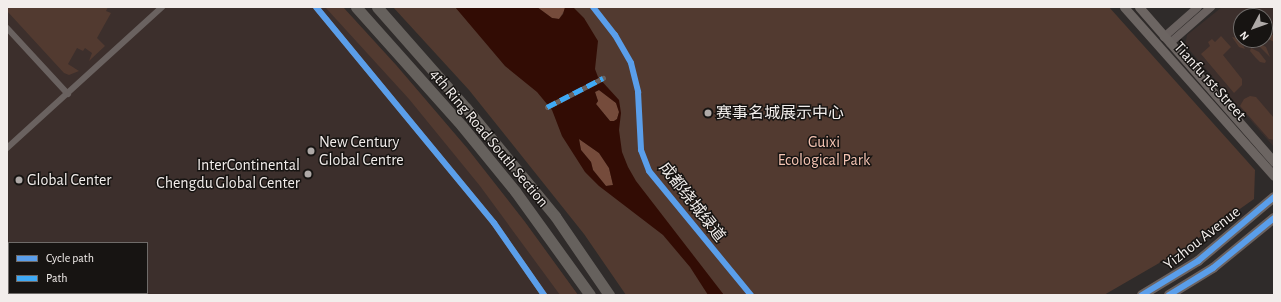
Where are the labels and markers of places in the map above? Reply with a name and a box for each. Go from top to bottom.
place label: 赛事名城展示中心 [716,103,844,123]
marker: 赛事名城展示中心 [703,108,713,118]
place label: New Century Global Centre [319,132,404,170]
marker: New Century Global Centre [306,146,316,156]
place label: InterContinental Chengdu Global Center [156,155,300,193]
marker: InterContinental Chengdu Global Center [303,169,313,179]
place label: Global Center [27,170,112,190]
marker: Global Center [14,175,24,185]

